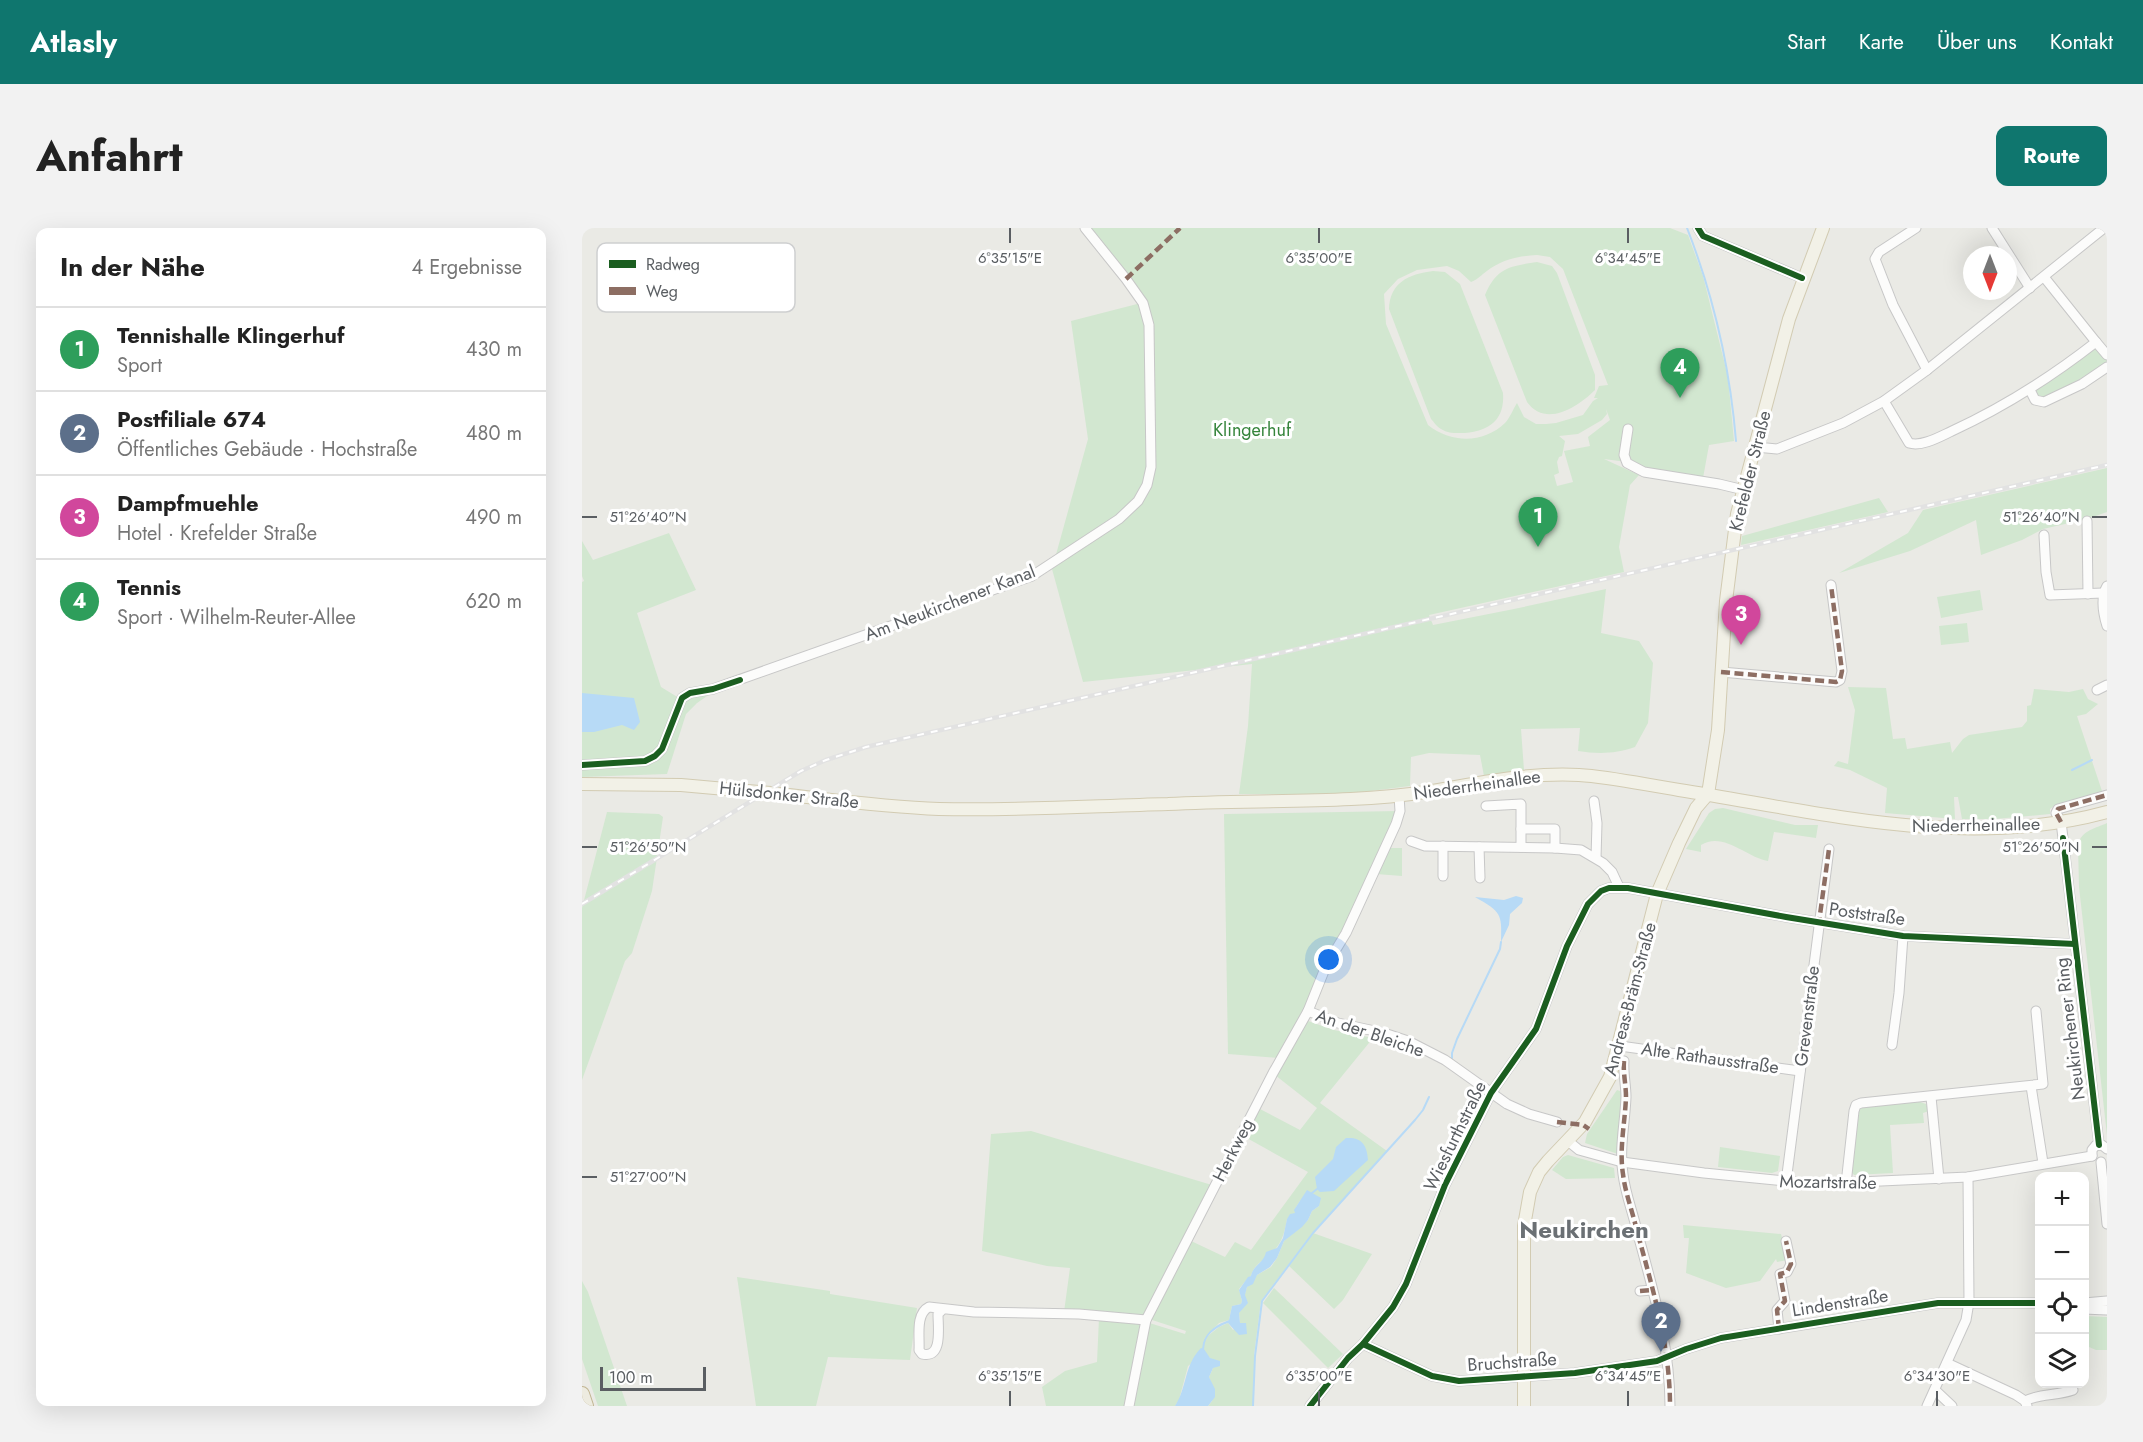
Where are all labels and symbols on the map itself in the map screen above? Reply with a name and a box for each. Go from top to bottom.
legend [597,243,795,312]
north arrow [1963,246,2017,300]
text: 6°35'15"E [978,247,1042,269]
text: 6°35'00"E [1286,247,1352,269]
text: 6°34'45"E [1595,247,1661,269]
text: Radweg [646,253,700,276]
text: Weg [646,280,678,303]
pin: 4 [1660,348,1700,398]
street label: Krefelder Straße [1722,408,1778,534]
park label: Klingerhuf [1213,417,1292,443]
pin: 1 [1518,498,1558,547]
text: 51°26'40"N [609,506,687,528]
text: 51°26'40"N [2002,506,2080,528]
street label: Am Neukirchener Kanal [861,558,1039,648]
pin: 3 [1722,596,1760,645]
street label: Niederrheinallee [1412,763,1542,807]
street label: Hülsdonker Straße [718,775,860,815]
street label: Niederrheinallee [1912,811,2040,839]
text: 51°26'50"N [610,836,686,858]
text: 51°26'50"N [2003,836,2079,858]
street label: Poststraße [1827,896,1907,932]
street label: Andreas-Bräm-Straße [1597,919,1663,1079]
your location [1314,945,1343,974]
street label: Neukirchener Ring [2048,956,2092,1102]
street label: Grevenstraße [1788,964,1826,1068]
street label: An der Bleiche [1312,1002,1428,1064]
street label: Alte Rathausstraße [1639,1035,1781,1081]
street label: Wiesfurthstraße [1417,1077,1493,1195]
street label: Herkweg [1206,1114,1260,1186]
text: 51°27'00"N [610,1166,686,1188]
street label: Mozartstraße [1779,1168,1877,1196]
district label: Neukirchen [1519,1212,1649,1247]
street label: Lindenstraße [1790,1283,1890,1323]
pin: 2 [1642,1302,1680,1352]
street label: Bruchstraße [1466,1346,1558,1378]
scale bar [600,1364,706,1392]
text: 6°35'15"E [978,1365,1042,1387]
text: 6°35'00"E [1286,1365,1352,1387]
text: 6°34'45"E [1595,1365,1661,1387]
text: 6°34'30"E [1904,1365,1970,1387]

